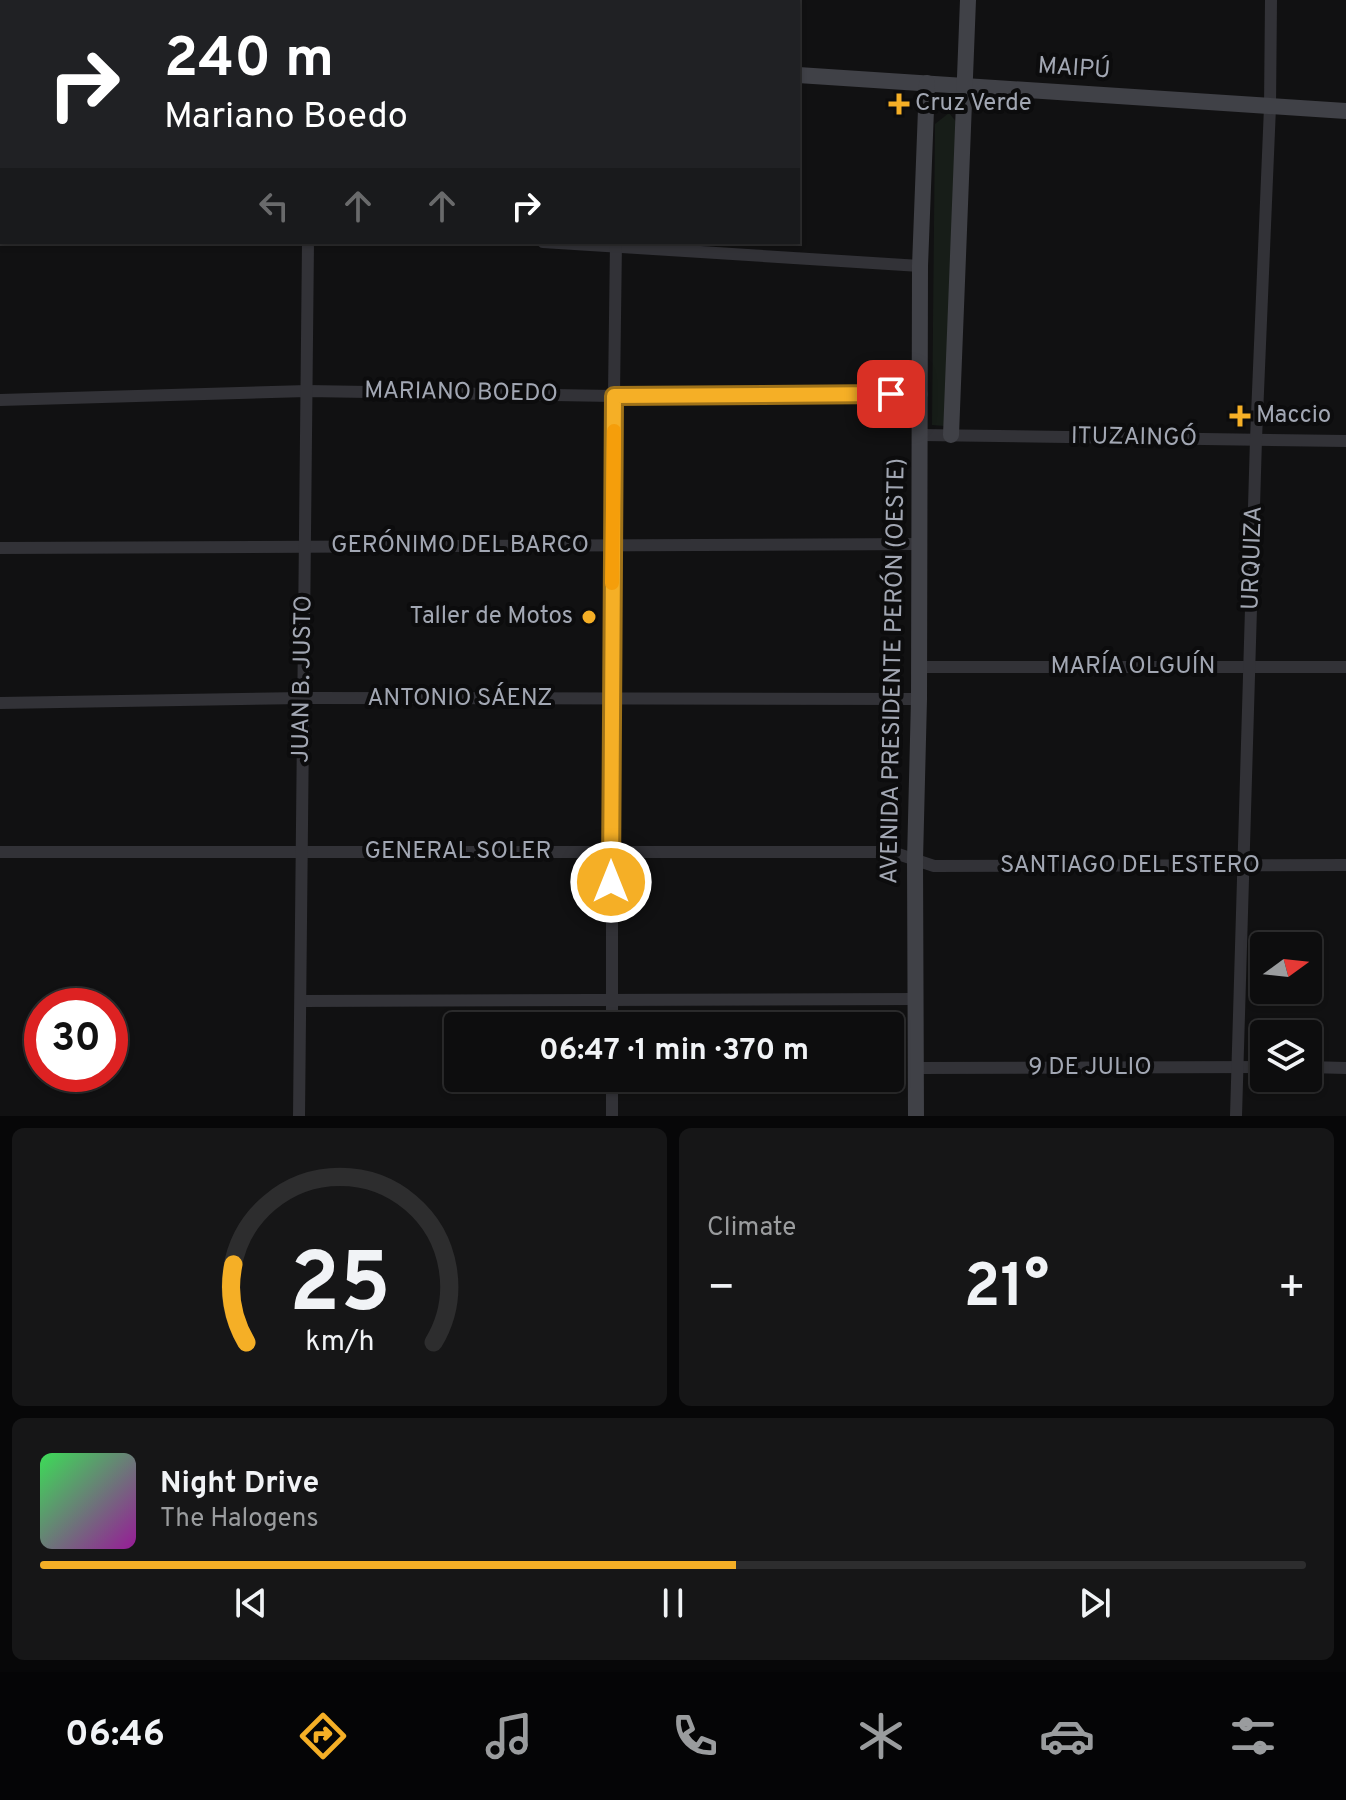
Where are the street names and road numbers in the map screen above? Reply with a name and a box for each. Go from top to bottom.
street label: MAIPÚ [1037,50,1111,87]
street label: MARIANO BOEDO [364,376,558,410]
street label: ITUZAINGÓ [1071,420,1197,454]
street label: AVENIDA PRESIDENTE PERÓN (OESTE) [873,458,913,884]
street label: URQUIZA [1236,505,1270,611]
street label: GERÓNIMO DEL BARCO [331,529,589,561]
street label: JUAN B. JUSTO [287,595,319,763]
street label: MARÍA OLGUÍN [1050,650,1216,682]
street label: ANTONIO SÁENZ [367,682,553,714]
street label: GENERAL SOLER [365,837,552,867]
street label: SANTIAGO DEL ESTERO [1000,851,1260,881]
street label: 9 DE JULIO [1028,1053,1152,1083]

